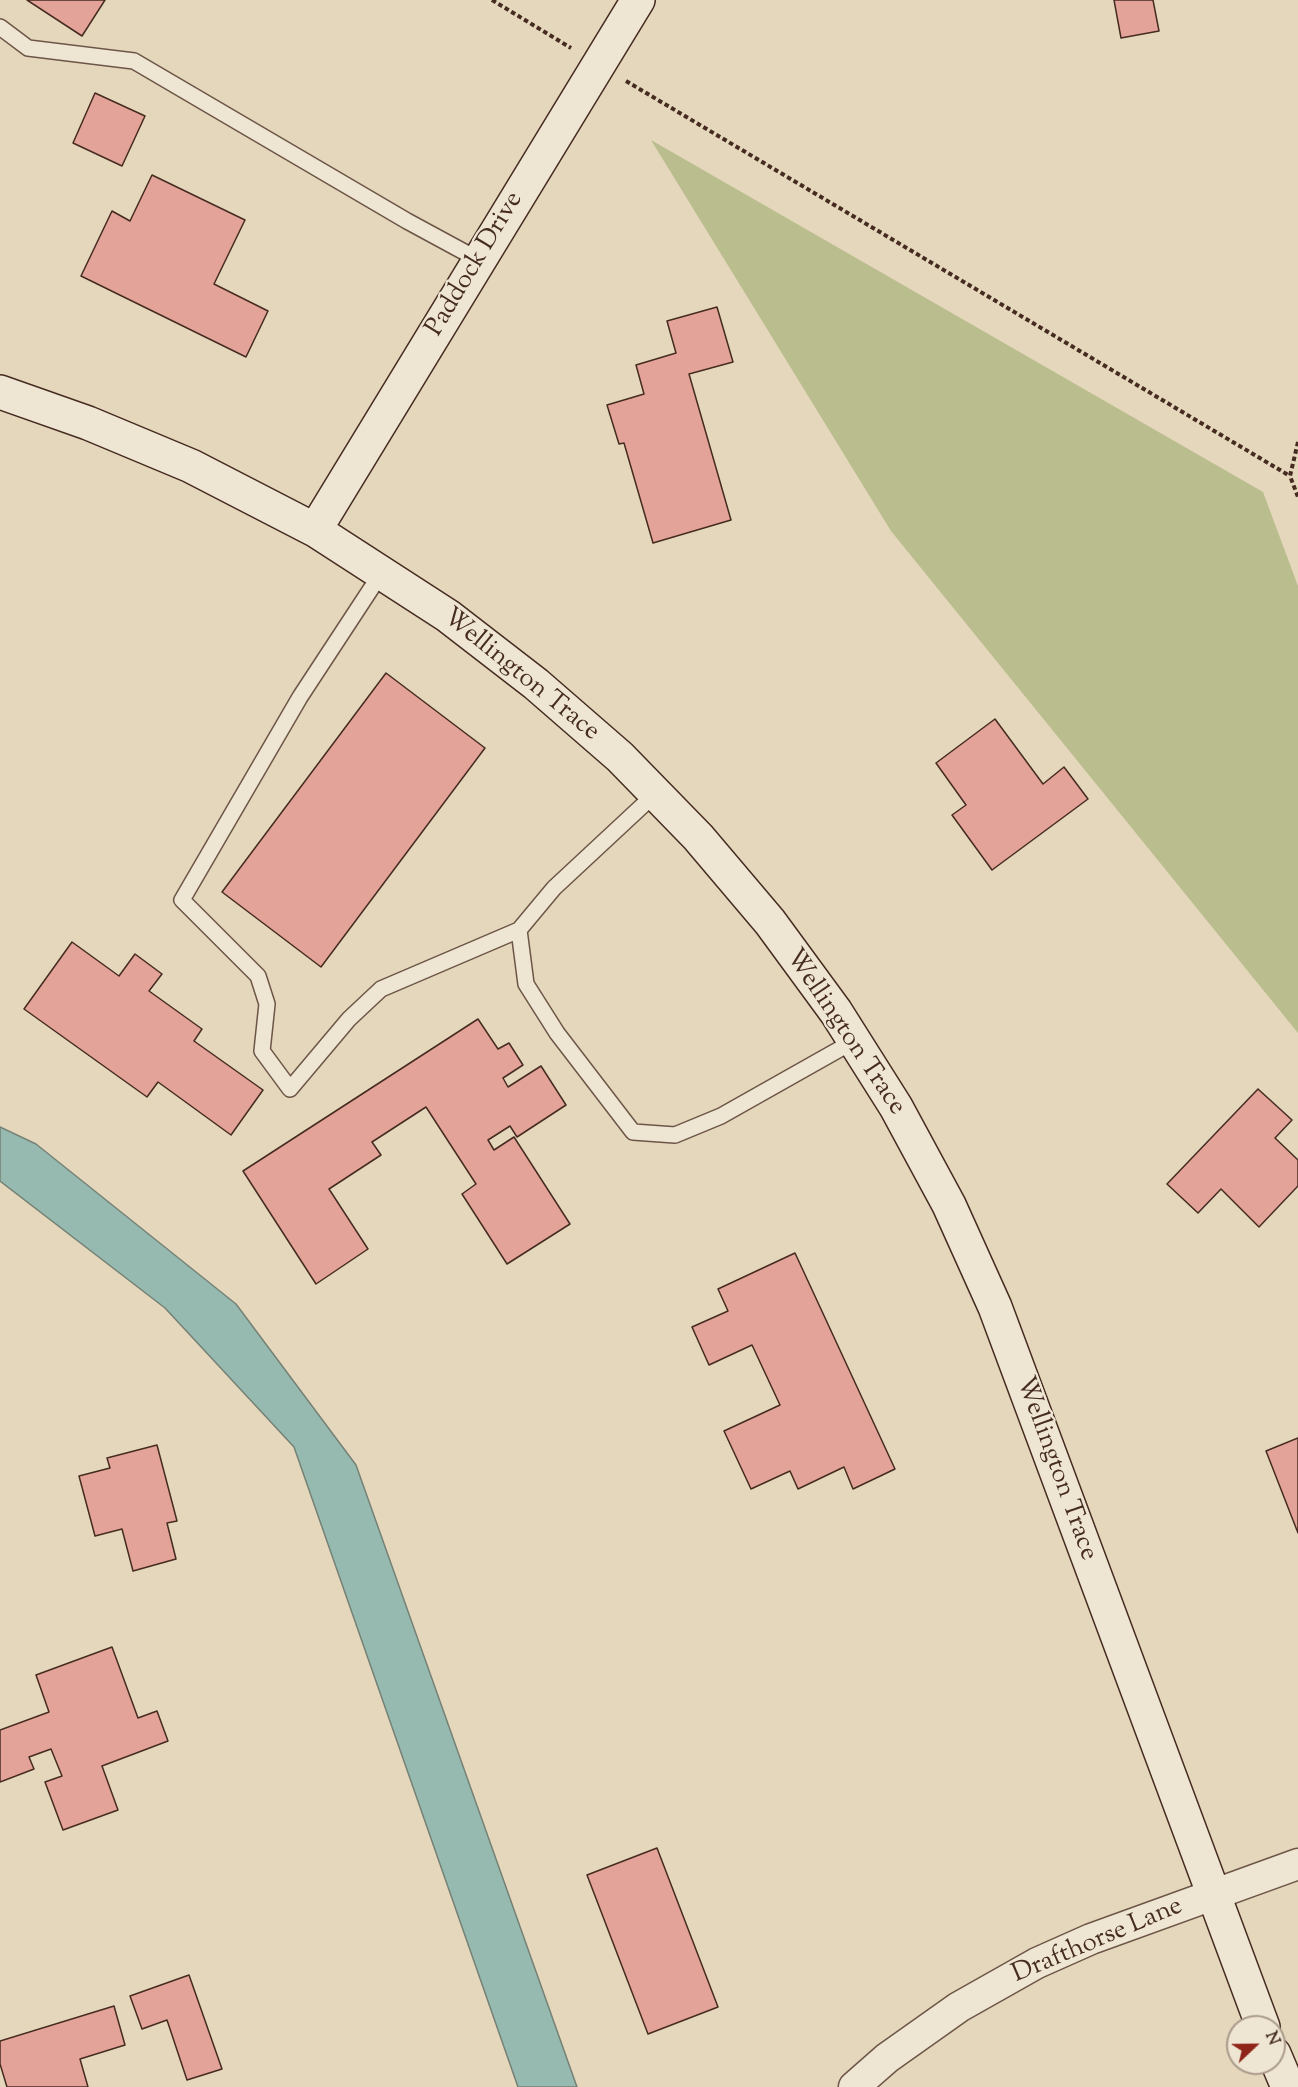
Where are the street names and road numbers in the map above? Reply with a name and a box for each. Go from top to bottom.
street label: Paddock Drive [421,187,531,343]
street label: Wellington Trace [435,603,605,749]
street label: Wellington Trace [777,944,911,1122]
street label: Wellington Trace [1007,1373,1103,1565]
street label: Drafthorse Lane [1008,1892,1188,1992]

